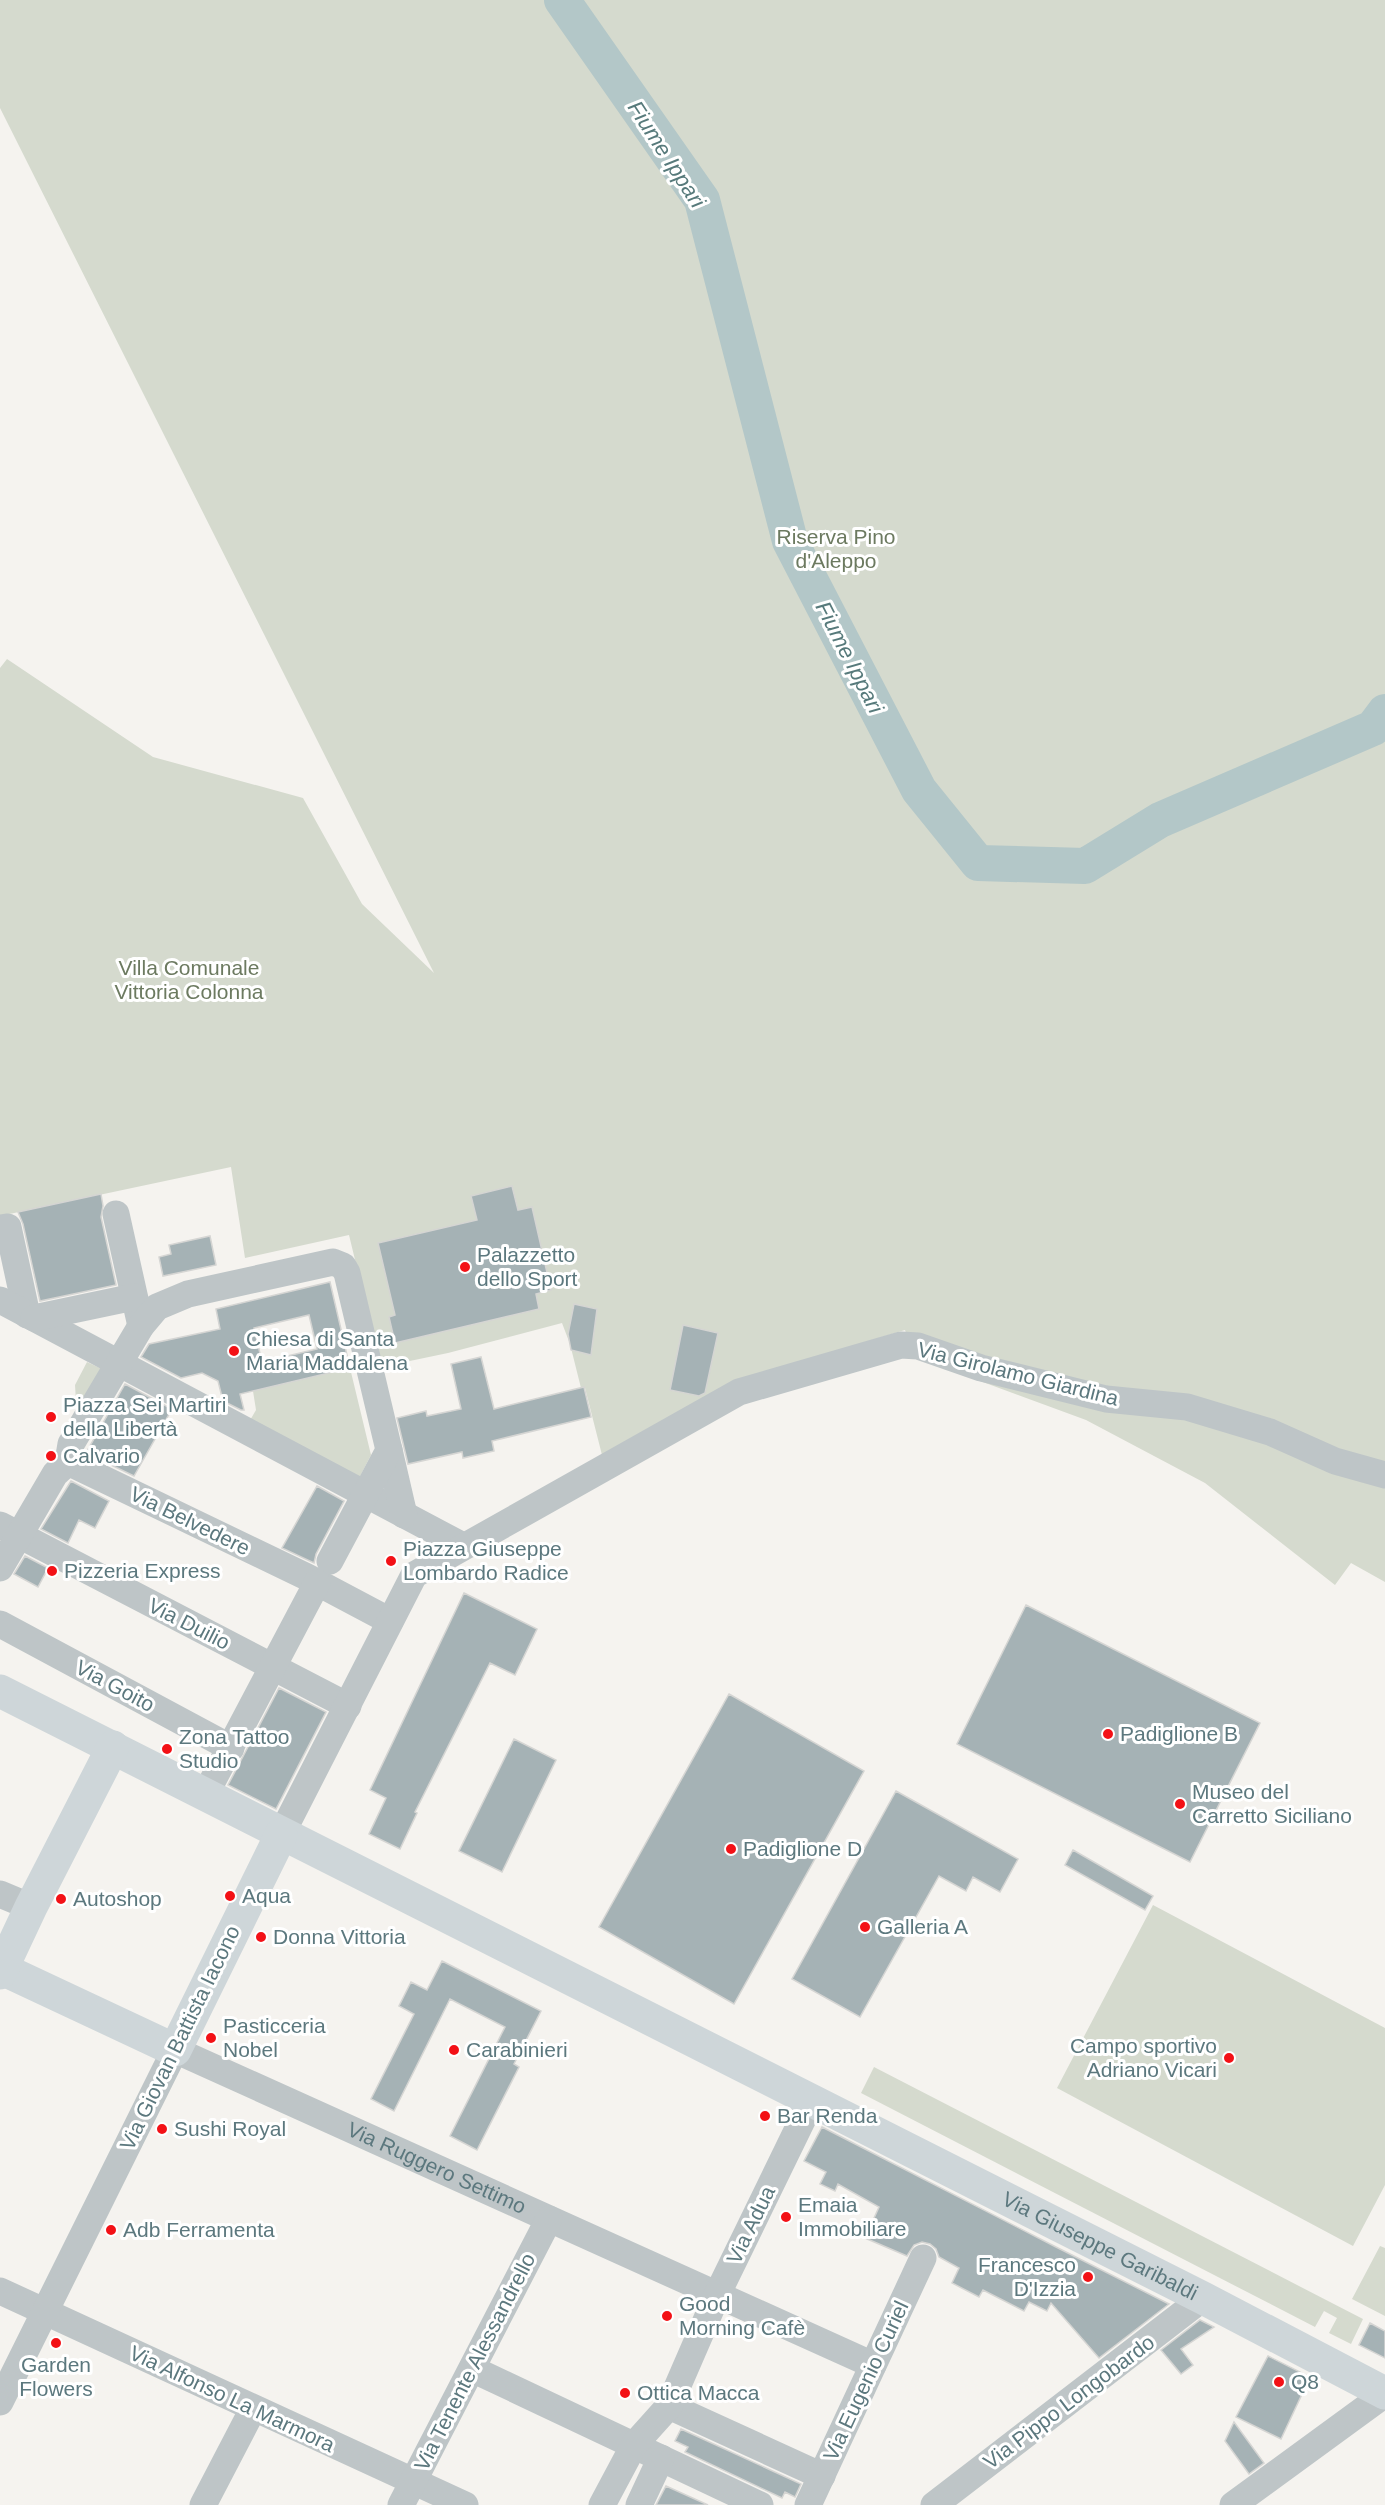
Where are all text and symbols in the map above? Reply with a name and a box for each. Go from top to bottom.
water label: Fiume Ippari [623,96,711,213]
park label: Riserva Pino d'Aleppo [776,525,896,572]
water label: Fiume Ippari [811,597,889,718]
park label: Villa Comunale Vittoria Colonna [114,956,264,1003]
place label: Palazzetto dello Sport [477,1243,578,1290]
marker: Palazzetto dello Sport [458,1260,472,1274]
place label: Chiesa di Santa Maria Maddalena [246,1327,409,1374]
street label: Via Girolamo Giardina [915,1337,1121,1410]
marker: Chiesa di Santa Maria Maddalena [227,1344,241,1358]
place label: Piazza Sei Martiri della Libertà [63,1393,226,1440]
marker: Piazza Sei Martiri della Libertà [44,1410,58,1424]
place label: Calvario [63,1444,140,1467]
marker: Calvario [44,1449,58,1463]
street label: Via Belvedere [127,1482,254,1559]
place label: Piazza Giuseppe Lombardo Radice [403,1537,569,1584]
marker: Piazza Giuseppe Lombardo Radice [384,1554,398,1568]
place label: Pizzeria Express [64,1559,220,1582]
marker: Pizzeria Express [45,1564,59,1578]
street label: Via Duilio [145,1593,234,1654]
street label: Via Goito [72,1655,159,1716]
place label: Padiglione B [1120,1722,1238,1745]
place label: Zona Tattoo Studio [179,1725,290,1772]
marker: Padiglione B [1101,1727,1115,1741]
marker: Zona Tattoo Studio [160,1742,174,1756]
place label: Museo del Carretto Siciliano [1192,1780,1352,1827]
marker: Museo del Carretto Siciliano [1173,1797,1187,1811]
place label: Padiglione D [743,1837,862,1860]
marker: Padiglione D [724,1842,738,1856]
place label: Aqua [242,1884,291,1907]
place label: Autoshop [73,1887,162,1910]
marker: Aqua [223,1889,237,1903]
marker: Autoshop [54,1892,68,1906]
place label: Galleria A [877,1915,968,1938]
marker: Galleria A [858,1920,872,1934]
street label: Via Giovan Battista Iacono [115,1922,244,2154]
place label: Donna Vittoria [273,1925,406,1948]
marker: Donna Vittoria [254,1930,268,1944]
place label: Pasticceria Nobel [223,2014,326,2061]
marker: Pasticceria Nobel [204,2031,218,2045]
place label: Campo sportivo Adriano Vicari [1070,2034,1217,2081]
place label: Carabinieri [466,2038,568,2061]
marker: Carabinieri [447,2043,461,2057]
marker: Campo sportivo Adriano Vicari [1222,2051,1236,2065]
place label: Bar Renda [777,2104,878,2127]
marker: Bar Renda [758,2109,772,2123]
place label: Sushi Royal [174,2117,286,2140]
street label: Via Ruggero Settimo [344,2117,530,2218]
marker: Sushi Royal [155,2122,169,2136]
street label: Via Adua [722,2182,779,2267]
street label: Via Giuseppe Garibaldi [999,2187,1202,2304]
place label: Emaia Immobiliare [798,2193,907,2240]
marker: Emaia Immobiliare [779,2210,793,2224]
place label: Adb Ferramenta [123,2218,275,2241]
marker: Adb Ferramenta [104,2223,118,2237]
street label: Via Tenente Alessandrello [410,2249,539,2474]
place label: Francesco D'Izzia [978,2253,1076,2300]
marker: Francesco D'Izzia [1081,2270,1095,2284]
place label: Good Morning Cafè [679,2292,805,2339]
street label: Via Eugenio Curiel [818,2297,913,2464]
marker: Good Morning Cafè [660,2309,674,2323]
street label: Via Pippo Longobardo [979,2330,1158,2473]
marker: Garden Flowers [49,2336,63,2350]
street label: Via Alfonso La Marmora [126,2341,339,2456]
place label: Garden Flowers [19,2353,93,2400]
place label: Q8 [1291,2370,1319,2393]
marker: Q8 [1272,2375,1286,2389]
place label: Ottica Macca [637,2381,760,2404]
marker: Ottica Macca [618,2386,632,2400]

